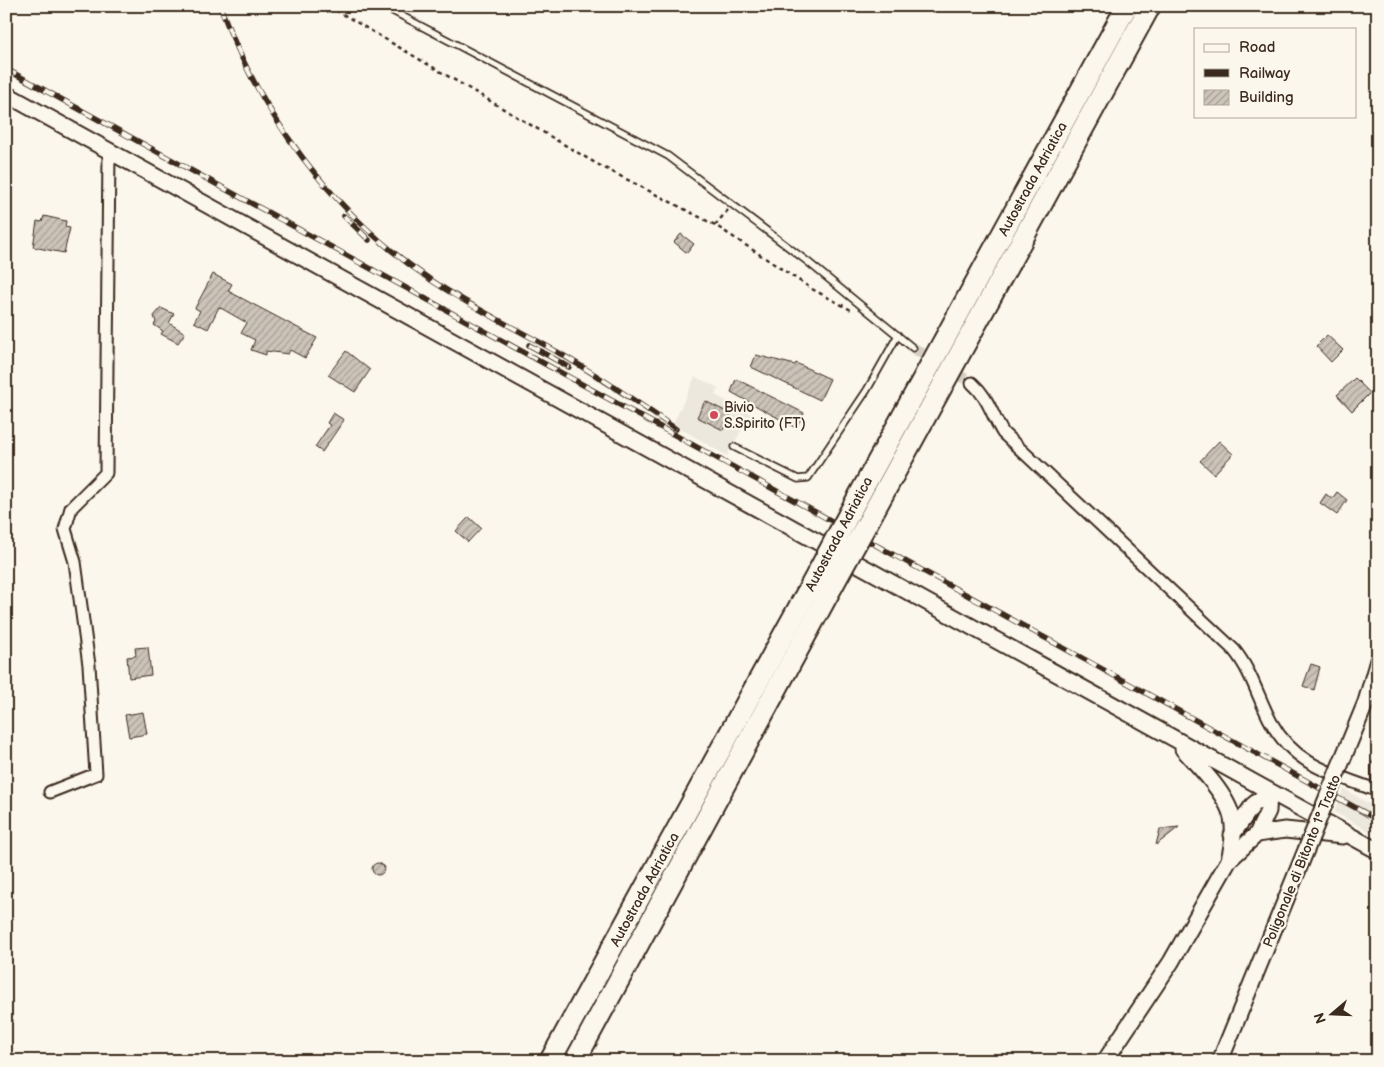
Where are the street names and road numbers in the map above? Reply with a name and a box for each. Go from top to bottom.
street label: Autostrada Adriatica [994,119,1071,239]
street label: Autostrada Adriatica [802,474,876,594]
street label: Poligonale di Bitonto 1° Tratto [1260,772,1344,950]
street label: Autostrada Adriatica [606,829,682,949]

